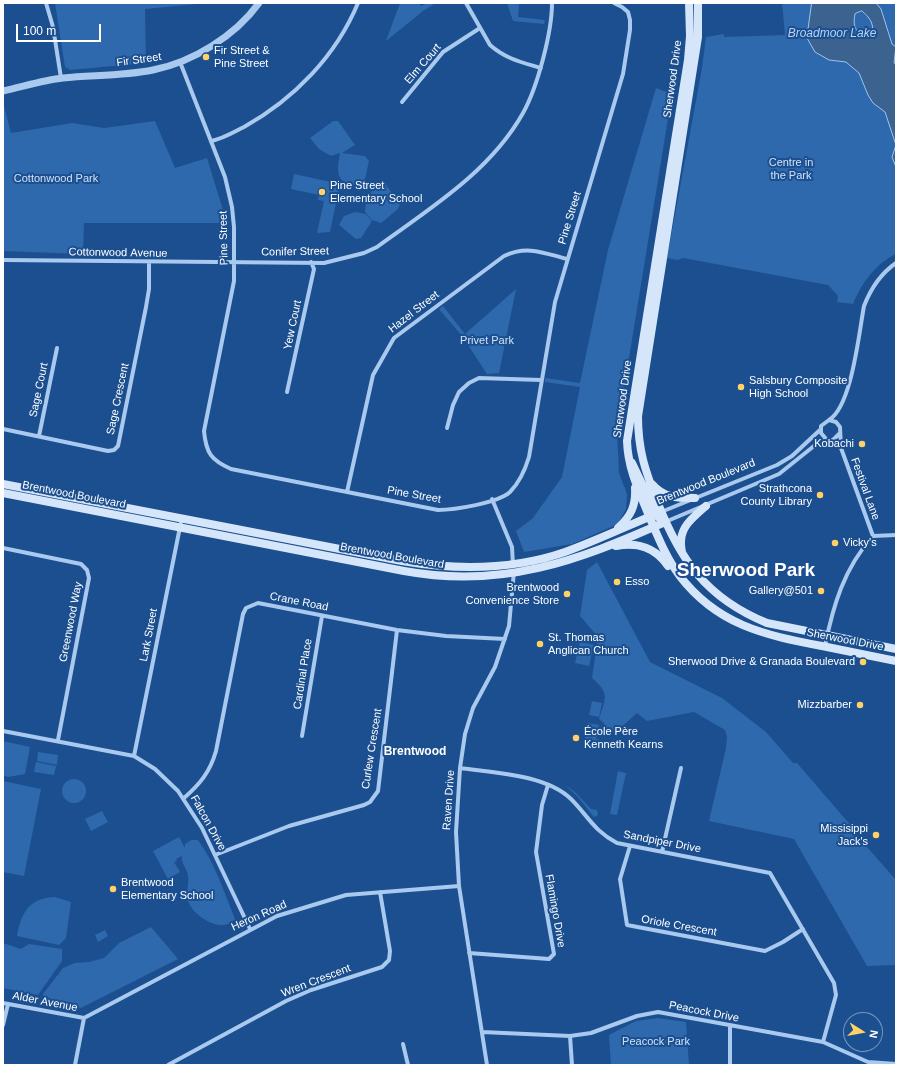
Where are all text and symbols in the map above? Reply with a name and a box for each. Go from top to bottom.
scale bar [18,16,103,42]
text: 100 m [23,24,56,38]
water label: Broadmoor Lake [788,27,876,41]
street label: Sherwood Drive [661,39,685,119]
street label: Elm Court [402,41,444,87]
place label: Fir Street & Pine Street [214,44,270,70]
street label: Fir Street [116,50,162,70]
marker: Fir Street & Pine Street [201,52,211,62]
park label: Centre in the Park [769,156,813,182]
park label: Cottonwood Park [14,172,98,186]
place label: Pine Street Elementary School [330,179,422,205]
marker: Pine Street Elementary School [317,187,327,197]
street label: Pine Street [556,190,584,246]
street label: Pine Street [217,211,231,265]
street label: Conifer Street [261,245,329,259]
street label: Cottonwood Avenue [68,246,168,260]
street label: Hazel Street [386,288,442,336]
street label: Yew Court [281,299,305,351]
park label: Privet Park [460,334,514,348]
street label: Sherwood Drive [611,359,635,439]
street label: Sage Court [27,361,51,419]
street label: Sage Crescent [104,362,132,436]
place label: Salsbury Composite High School [749,374,847,400]
marker: Salsbury Composite High School [736,382,746,392]
place label: Kobachi [814,437,854,451]
marker: Kobachi [857,439,867,449]
street label: Brentwood Boulevard [655,456,757,508]
street label: Festival Lane [848,456,882,522]
street label: Brentwood Boulevard [21,478,127,512]
place label: Strathcona County Library [740,482,812,508]
street label: Pine Street [386,484,442,506]
marker: Strathcona County Library [815,490,825,500]
place label: Vicky's [843,536,877,550]
marker: Vicky's [830,538,840,548]
street label: Brentwood Boulevard [339,540,445,572]
district label: Sherwood Park [677,560,815,582]
place label: Esso [625,575,649,589]
marker: Esso [612,577,622,587]
street label: Greenwood Way [57,581,85,663]
place label: Brentwood Convenience Store [465,581,559,607]
place label: Gallery@501 [749,584,813,598]
marker: Gallery@501 [816,586,826,596]
marker: Brentwood Convenience Store [562,589,572,599]
street label: Crane Road [269,590,329,614]
street label: Lark Street [137,607,161,663]
street label: Sherwood Drive [805,626,885,654]
place label: St. Thomas Anglican Church [548,631,629,657]
street label: Cardinal Place [291,638,315,710]
marker: St. Thomas Anglican Church [535,639,545,649]
place label: Sherwood Drive & Granada Boulevard [668,655,855,669]
marker: Sherwood Drive & Granada Boulevard [858,657,868,667]
place label: Mizzbarber [798,698,852,712]
marker: Mizzbarber [855,700,865,710]
street label: Curlew Crescent [359,708,385,790]
place label: École Père Kenneth Kearns [584,725,663,751]
marker: École Père Kenneth Kearns [571,733,581,743]
district label: Brentwood [384,745,446,759]
street label: Raven Drive [440,769,458,831]
street label: Falcon Drive [187,793,229,853]
place label: Missisippi Jack's [820,822,868,848]
street label: Sandpiper Drive [622,828,702,856]
marker: Missisippi Jack's [871,830,881,840]
street label: Flamingo Drive [542,873,568,949]
place label: Brentwood Elementary School [121,876,213,902]
marker: Brentwood Elementary School [108,884,118,894]
street label: Heron Road [229,898,289,934]
street label: Oriole Crescent [640,913,718,939]
street label: Wren Crescent [279,962,353,1000]
street label: Alder Avenue [11,989,79,1015]
street label: Peacock Drive [668,999,740,1025]
north arrow [843,1012,883,1052]
text: N [867,1029,880,1039]
park label: Peacock Park [622,1035,690,1049]

